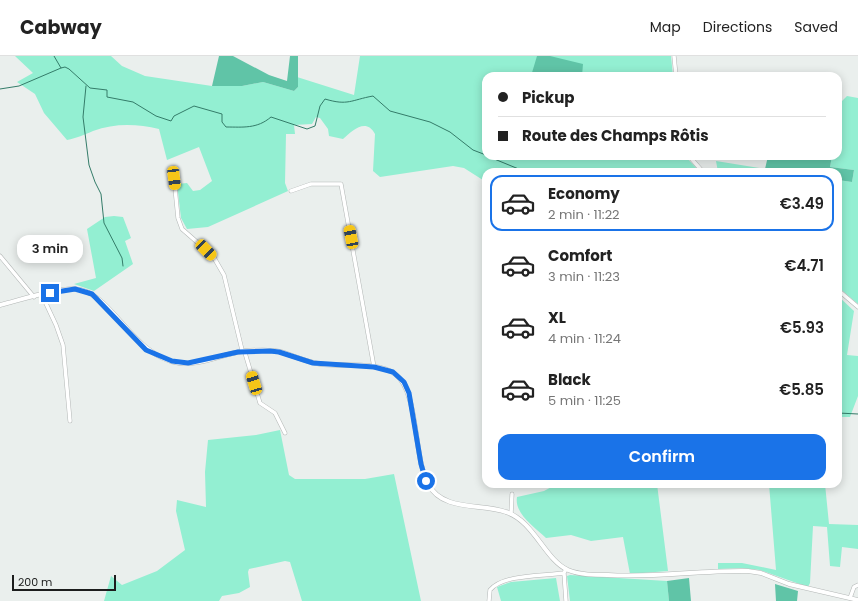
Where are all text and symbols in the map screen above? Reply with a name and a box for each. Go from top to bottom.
text: Cabway [20,14,102,41]
text: Map [650,17,681,37]
text: Directions [703,17,772,37]
text: Saved [794,17,838,37]
text: Pickup [522,87,574,108]
text: Route des Champs Rôtis [522,125,709,146]
car [167,165,181,191]
text: Economy [548,183,620,204]
icon: car [500,185,536,221]
text: €3.49 [780,193,824,214]
text: 2 min · 11:22 [548,205,620,224]
car [343,224,359,250]
callout: 3 min [17,235,83,263]
car [193,237,219,263]
text: 3 min [32,239,68,258]
text: Comfort [548,245,612,266]
icon: car [500,247,536,283]
text: €4.71 [785,255,824,276]
text: 3 min · 11:23 [548,267,620,286]
route end [41,284,59,302]
text: XL [548,307,566,328]
icon: car [500,309,536,345]
text: €5.93 [780,317,824,338]
text: 4 min · 11:24 [548,329,621,348]
text: Black [548,369,591,390]
car [245,370,263,396]
icon: car [500,371,536,407]
text: €5.85 [779,379,824,400]
text: 5 min · 11:25 [548,391,621,410]
button: Confirm [498,434,826,480]
route start [417,472,435,490]
scale bar [12,573,116,592]
text: 200 m [18,574,52,590]

